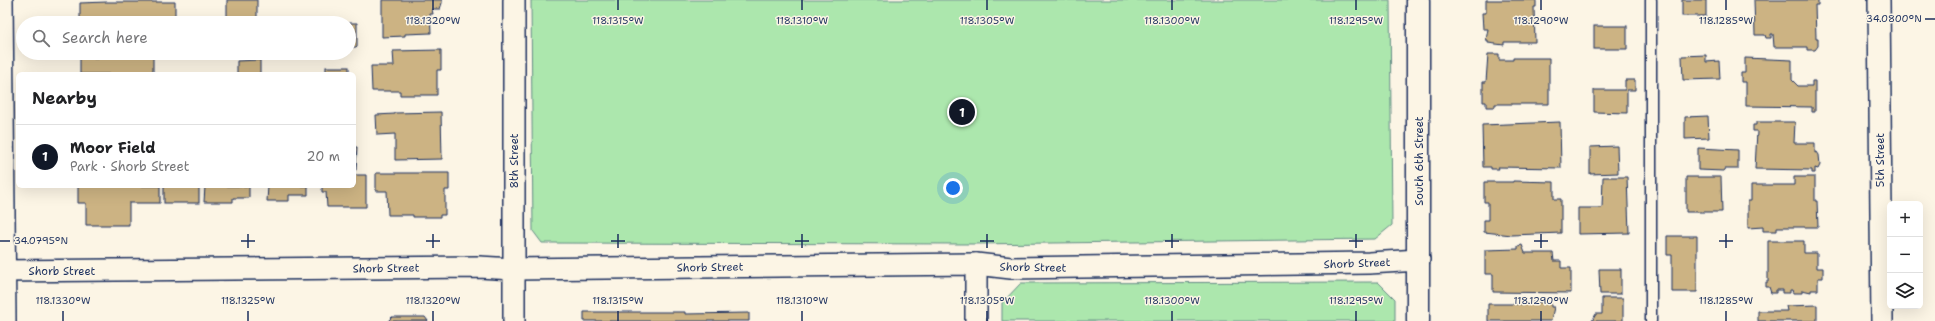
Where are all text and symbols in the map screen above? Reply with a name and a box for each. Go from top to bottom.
text: 34.0800°N [1866,12,1922,25]
text: 118.1320°W [406,14,461,27]
text: 118.1315°W [592,14,644,27]
text: 118.1310°W [776,14,829,27]
text: 118.1305°W [960,14,1015,27]
text: 118.1300°W [1144,14,1200,27]
text: 118.1295°W [1329,14,1384,27]
text: 118.1290°W [1513,14,1569,27]
text: 118.1285°W [1699,14,1754,27]
search box [16,16,356,60]
icon: search [30,27,52,49]
text: Search here [62,28,148,48]
text: Nearby [32,87,97,109]
pin: 1 [949,97,975,127]
street label: South 6th Street [1412,116,1427,206]
street label: 8th Street [507,133,522,189]
street label: 5th Street [1873,133,1888,187]
text: Moor Field [70,138,156,158]
text: 1 [42,148,48,165]
text: 20 m [307,148,340,165]
text: Park · Shorb Street [70,158,189,175]
your location [943,178,963,198]
map controls [1887,201,1923,309]
button: + [1887,201,1923,237]
text: 34.0795°N [14,234,68,247]
button: − [1887,237,1923,273]
street label: Shorb Street [1323,255,1391,272]
street label: Shorb Street [676,259,744,276]
street label: Shorb Street [999,259,1067,276]
street label: Shorb Street [352,260,420,277]
street label: Shorb Street [29,264,96,279]
button: layers [1887,273,1923,309]
text: 118.1330°W [35,294,91,307]
text: 118.1325°W [221,294,275,307]
text: 118.1320°W [406,294,461,307]
text: 118.1315°W [592,294,644,307]
text: 118.1310°W [776,294,829,307]
text: 118.1305°W [960,294,1015,307]
text: 118.1300°W [1144,294,1200,307]
text: 118.1295°W [1329,294,1384,307]
text: 118.1290°W [1513,294,1569,307]
text: 118.1285°W [1699,294,1754,307]

